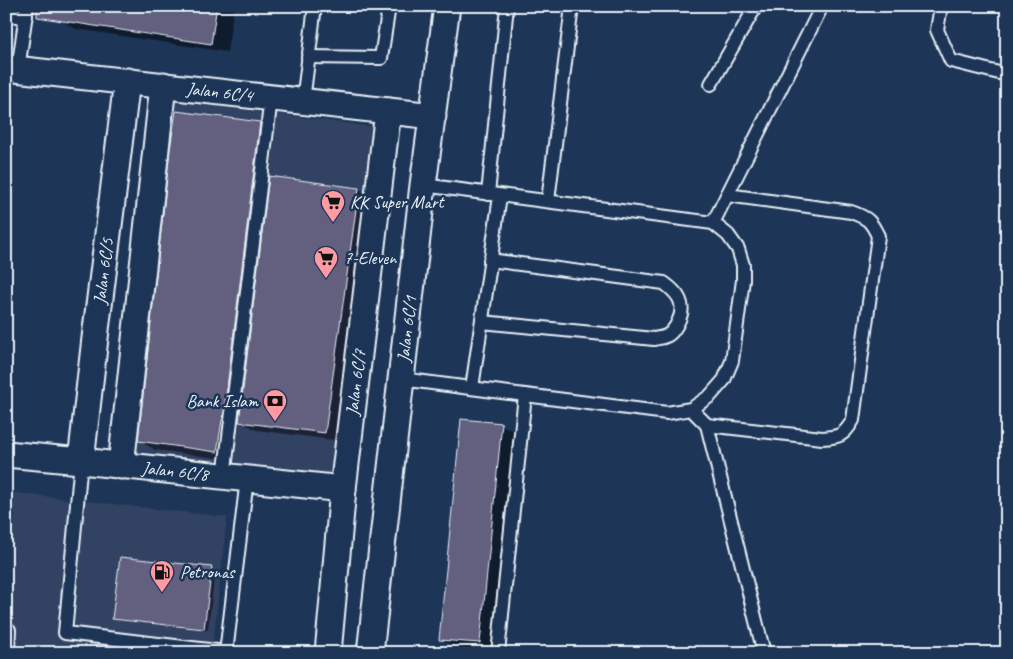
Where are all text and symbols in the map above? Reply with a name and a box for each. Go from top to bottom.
street label: Jalan 6C/4 [184,77,256,107]
supermarket icon: KK Super Mart [320,189,346,223]
place label: KK Super Mart [350,191,445,213]
street label: Jalan 6C/5 [88,236,118,307]
supermarket icon: 7-Eleven [313,245,339,279]
place label: 7-Eleven [344,247,397,269]
street label: Jalan 6C/1 [392,294,421,364]
street label: Jalan 6C/7 [341,347,371,418]
bank icon: Bank Islam [262,388,288,422]
place label: Bank Islam [186,390,259,412]
street label: Jalan 6C/8 [140,456,211,486]
fuel station icon: Petronas [149,559,175,593]
place label: Petronas [180,561,236,583]

